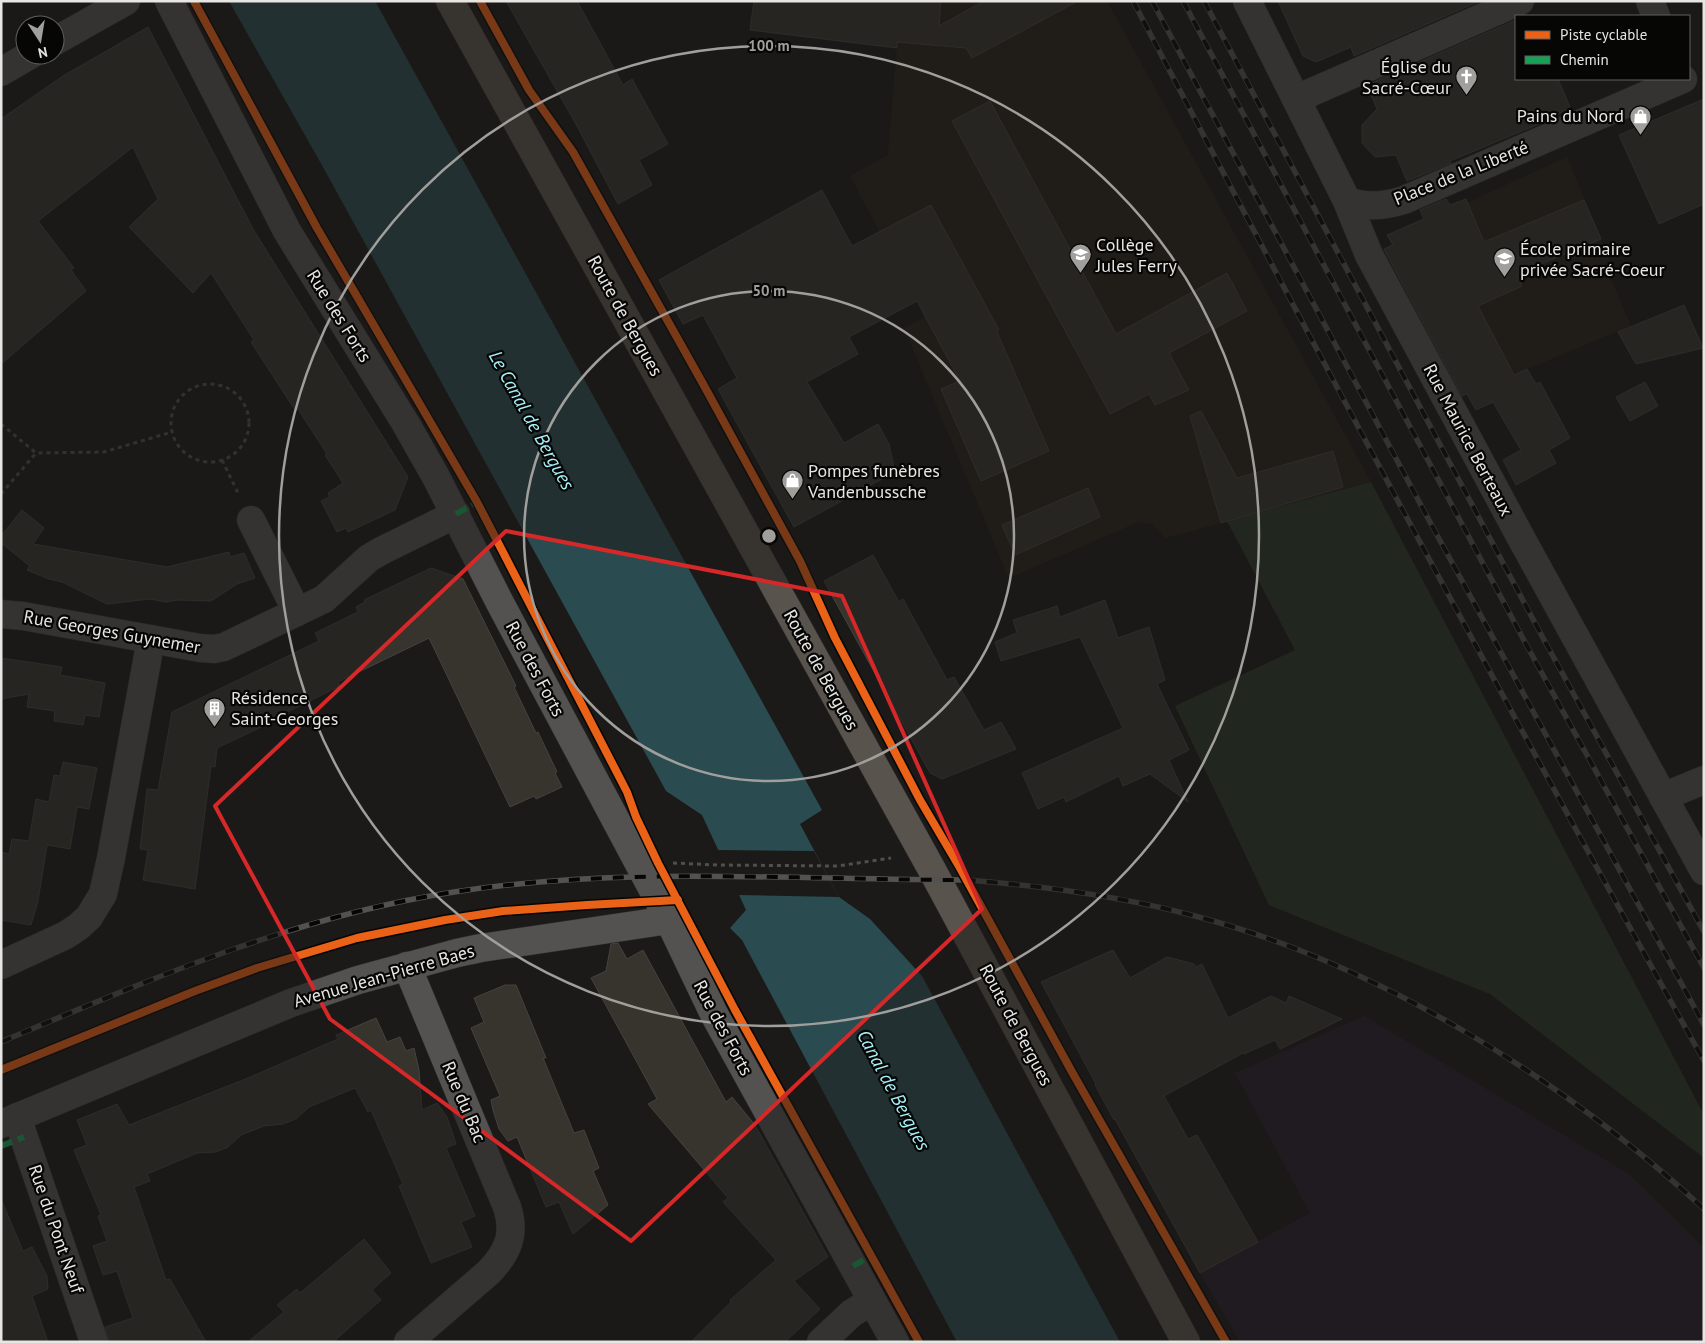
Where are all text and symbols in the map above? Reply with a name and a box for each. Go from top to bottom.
north arrow [15,15,65,65]
legend [1515,15,1690,80]
text: Piste cyclable [1560,25,1647,44]
text: 100 m [748,36,790,55]
text: N [36,43,49,62]
text: Chemin [1560,50,1609,69]
place label: Église du Sacré-Cœur [1362,55,1451,99]
church icon: Église du Sacré-Cœur [1455,65,1479,96]
place label: Pains du Nord [1517,104,1624,127]
shop icon: Pains du Nord [1628,104,1652,135]
street label: Place de la Liberté [1390,135,1532,210]
place label: Collège Jules Ferry [1095,233,1177,277]
place label: École primaire privée Sacré-Coeur [1520,237,1665,281]
school or university icon: Collège Jules Ferry [1068,243,1092,274]
school or university icon: École primaire privée Sacré-Coeur [1492,247,1516,278]
street label: Route de Bergues [583,251,668,380]
street label: Rue des Forts [302,265,377,366]
text: 50 m [753,281,785,300]
water label: Le Canal de Bergues [484,346,580,494]
street label: Rue Maurice Berteaux [1419,360,1518,520]
place label: Pompes funèbres Vandenbussche [807,459,940,503]
shop icon: Pompes funèbres Vandenbussche [780,469,804,500]
centre of rings [760,527,778,545]
street label: Rue Georges Guynemer [22,605,202,658]
street label: Route de Bergues [779,605,864,734]
street label: Rue des Forts [501,617,570,720]
place label: Résidence Saint-Georges [231,686,338,730]
building icon: Résidence Saint-Georges [203,696,227,727]
street label: Avenue Jean-Pierre Baes [291,939,477,1012]
street label: Route de Bergues [975,960,1058,1090]
street label: Rue des Forts [689,976,758,1079]
water label: Canal de Bergues [852,1026,936,1155]
street label: Rue du Bac [437,1058,492,1146]
street label: Rue du Pont Neuf [24,1161,90,1298]

